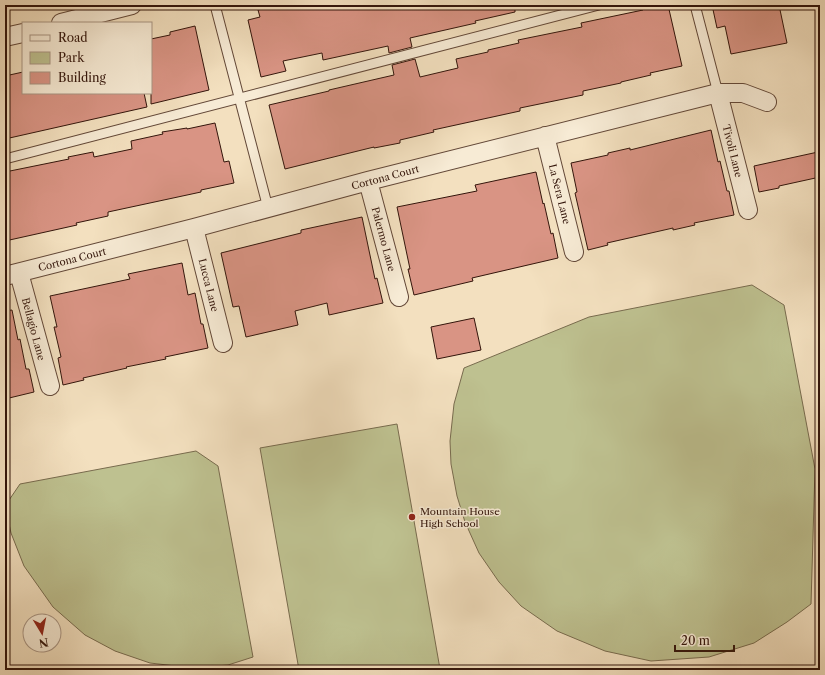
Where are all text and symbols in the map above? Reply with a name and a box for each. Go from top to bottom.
legend [22,22,152,94]
text: Road [58,30,88,45]
text: Park [58,50,85,65]
text: Building [58,70,106,85]
street label: Tivoli Lane [720,123,745,179]
street label: Cortona Court [350,162,421,193]
street label: La Sera Lane [546,163,573,226]
street label: Palermo Lane [369,205,398,273]
street label: Cortona Court [37,245,108,274]
street label: Lucca Lane [196,257,222,314]
street label: Bellagio Lane [19,296,48,362]
place label: Mountain House High School [420,505,500,530]
marker: Mountain House High School [407,512,417,522]
north arrow [22,613,62,653]
scale bar [675,627,734,653]
text: 20 m [681,633,710,648]
text: N [37,635,50,651]

